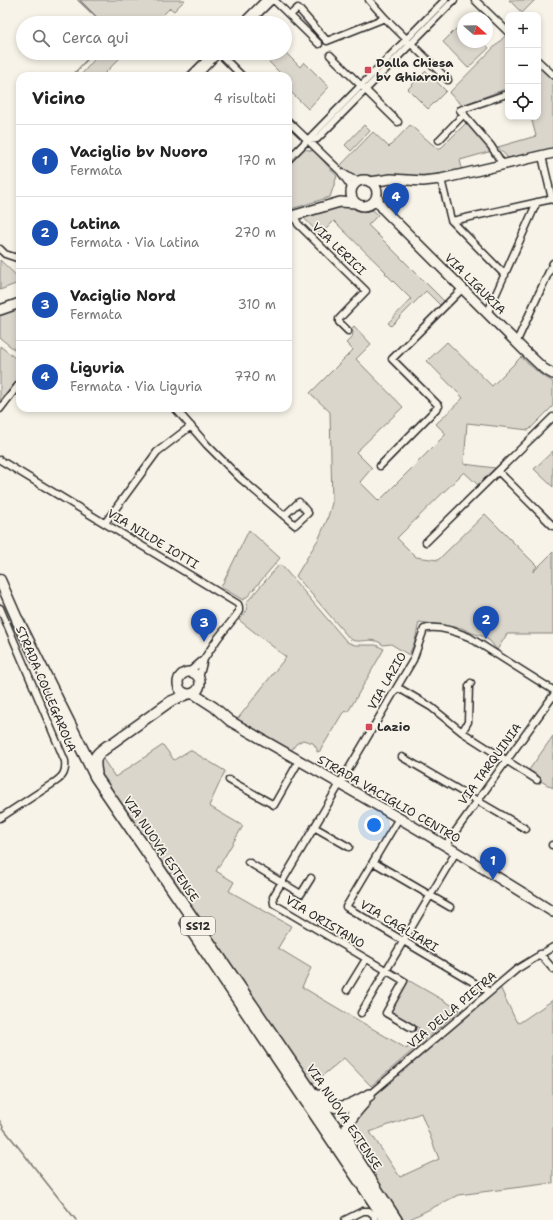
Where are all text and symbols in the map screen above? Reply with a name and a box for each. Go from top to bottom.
north arrow [457,12,493,48]
map controls [505,12,541,120]
button: + [505,12,541,48]
search box [16,16,292,60]
icon: search [30,27,52,49]
text: Cerca qui [62,28,129,48]
button: − [505,48,541,84]
place label: Dalla Chiesa bv Ghiaroni [376,55,454,85]
marker: Dalla Chiesa bv Ghiaroni [363,65,373,75]
button: locate [505,84,541,120]
text: Vicino [32,87,85,109]
text: 4 risultati [213,90,276,107]
text: Vaciglio bv Nuoro [70,142,208,162]
text: 1 [42,152,48,169]
text: 170 m [238,152,276,169]
text: Fermata [70,162,122,179]
pin: 4 [383,183,409,216]
text: Latina [70,214,120,234]
street label: VIA LERICI [309,219,370,279]
text: 2 [40,224,50,241]
text: 270 m [234,224,276,241]
text: Fermata · Via Latina [70,234,199,251]
street label: VIA LIGURIA [441,250,509,318]
text: Vaciglio Nord [70,286,176,306]
text: 3 [40,296,50,313]
text: 310 m [238,296,276,313]
text: Fermata [70,306,122,323]
text: Liguria [70,358,124,378]
text: 4 [40,368,50,385]
text: 770 m [234,368,276,385]
text: Fermata · Via Liguria [70,378,202,395]
street label: VIA NILDE IOTTI [104,505,202,573]
pin: 2 [473,606,499,639]
pin: 3 [191,609,217,642]
street label: STRADA COLLEGAROLA [12,623,80,755]
street label: VIA LAZIO [364,649,410,713]
place label: Lazio [377,719,410,735]
street label: VIA TARQUINIA [455,720,525,808]
marker: Lazio [364,722,374,732]
street label: STRADA VACIGLIO CENTRO [315,751,463,847]
street label: VIA NUOVA ESTENSE [120,793,202,905]
your location [364,815,384,835]
pin: 1 [480,847,506,880]
street label: VIA ORISTANO [282,892,368,952]
street label: VIA CAGLIARI [357,896,441,956]
road number: SS12 [181,917,215,935]
street label: VIA DELLA PIETRA [404,968,500,1052]
street label: VIA NUOVA ESTENSE [303,1061,385,1173]

